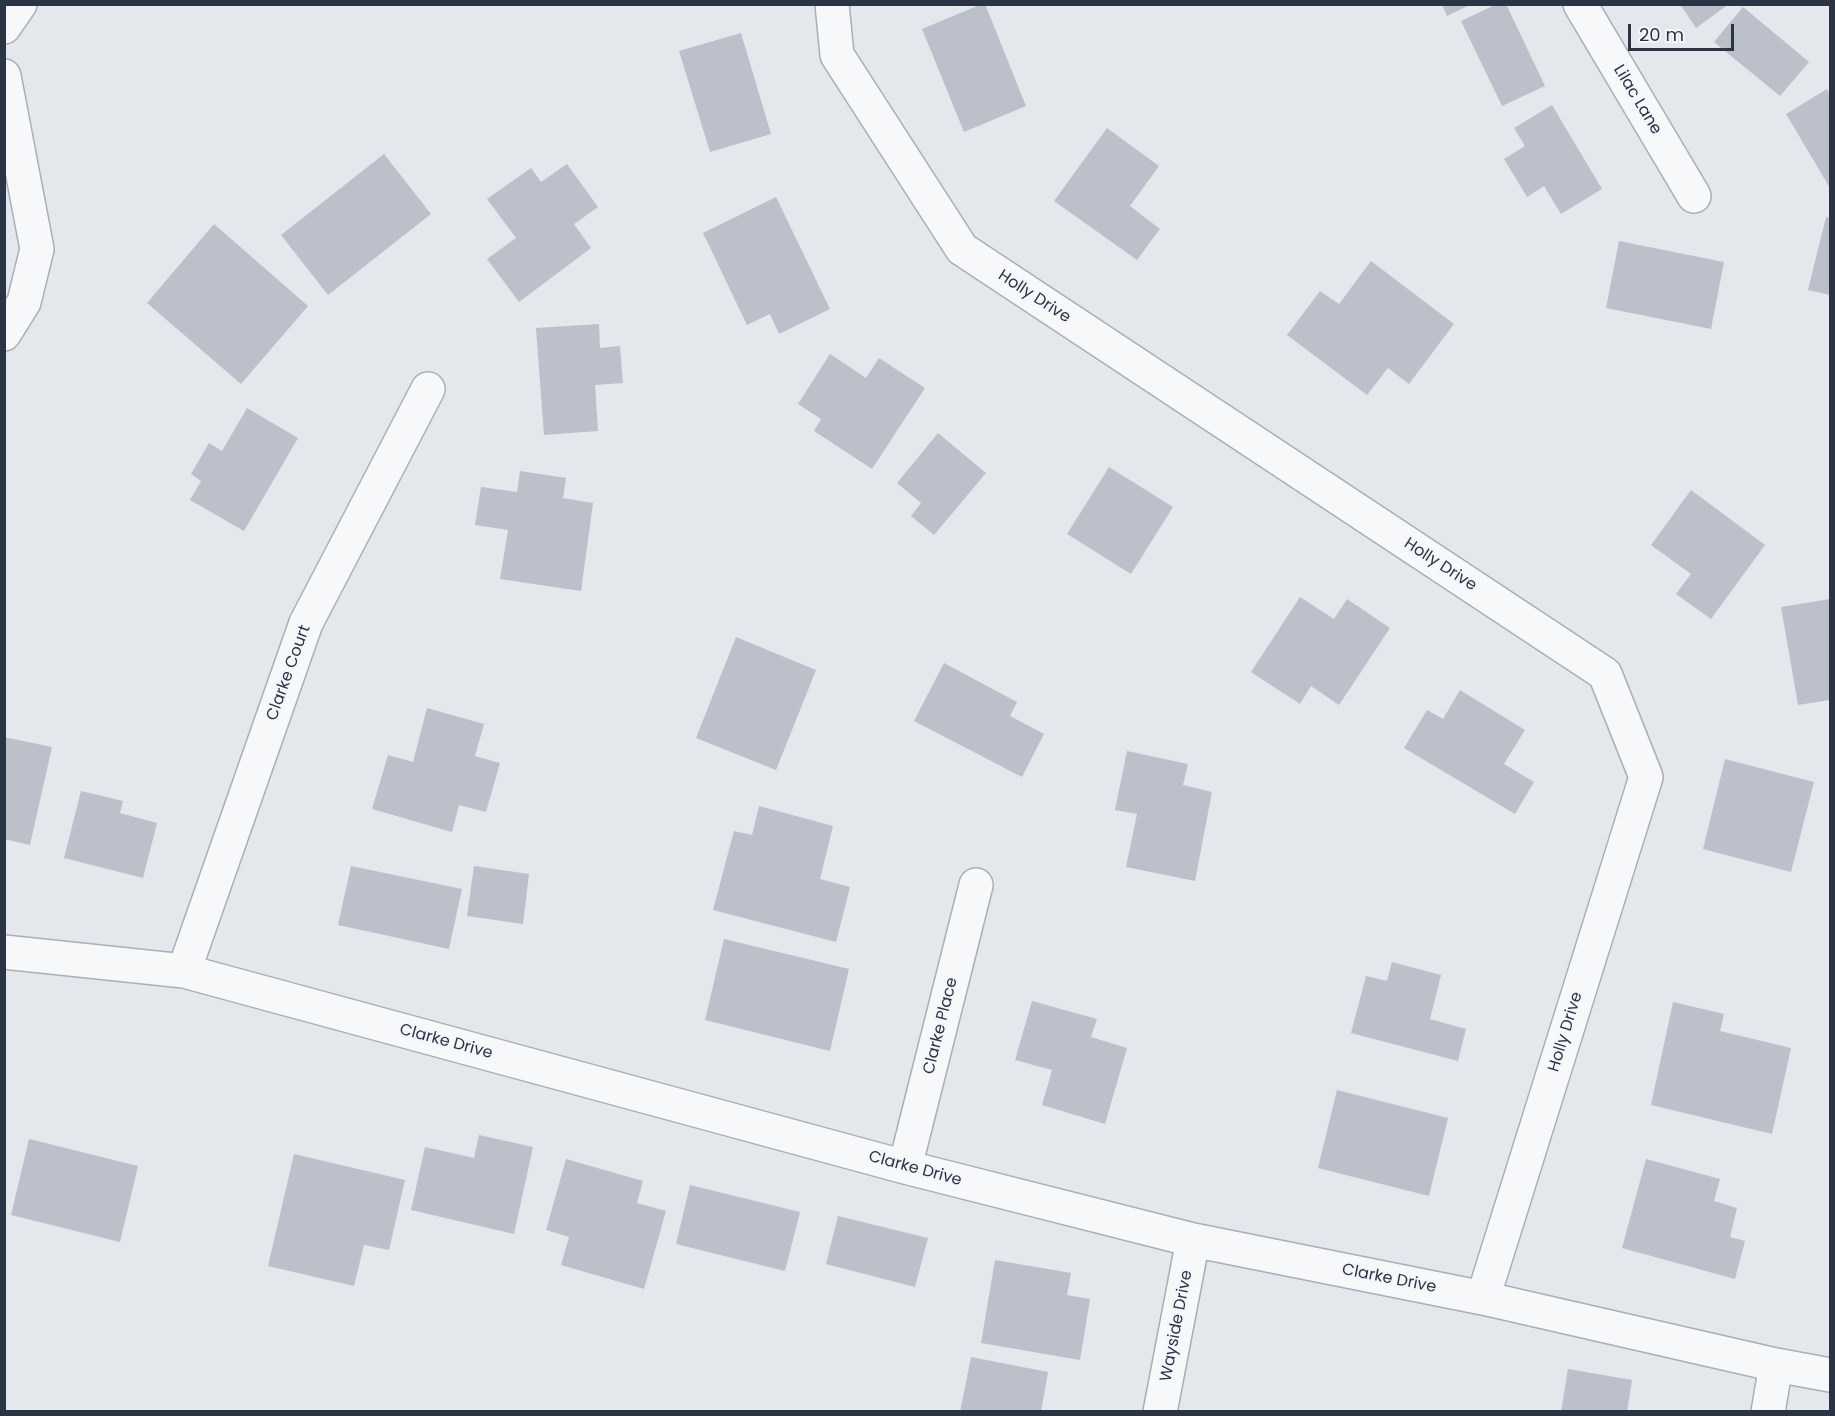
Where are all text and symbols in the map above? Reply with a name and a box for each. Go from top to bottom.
scale bar [1631,12,1738,50]
text: 20 m [1639,22,1684,47]
street label: Lilac Lane [1609,62,1665,138]
street label: Holly Drive [994,266,1074,328]
street label: Holly Drive [1400,534,1480,596]
street label: Clarke Court [263,623,315,723]
street label: Clarke Place [920,976,962,1076]
street label: Holly Drive [1545,990,1587,1074]
street label: Clarke Drive [397,1020,495,1064]
street label: Clarke Drive [866,1147,964,1191]
street label: Clarke Drive [1340,1260,1438,1298]
street label: Wayside Drive [1157,1269,1197,1383]

